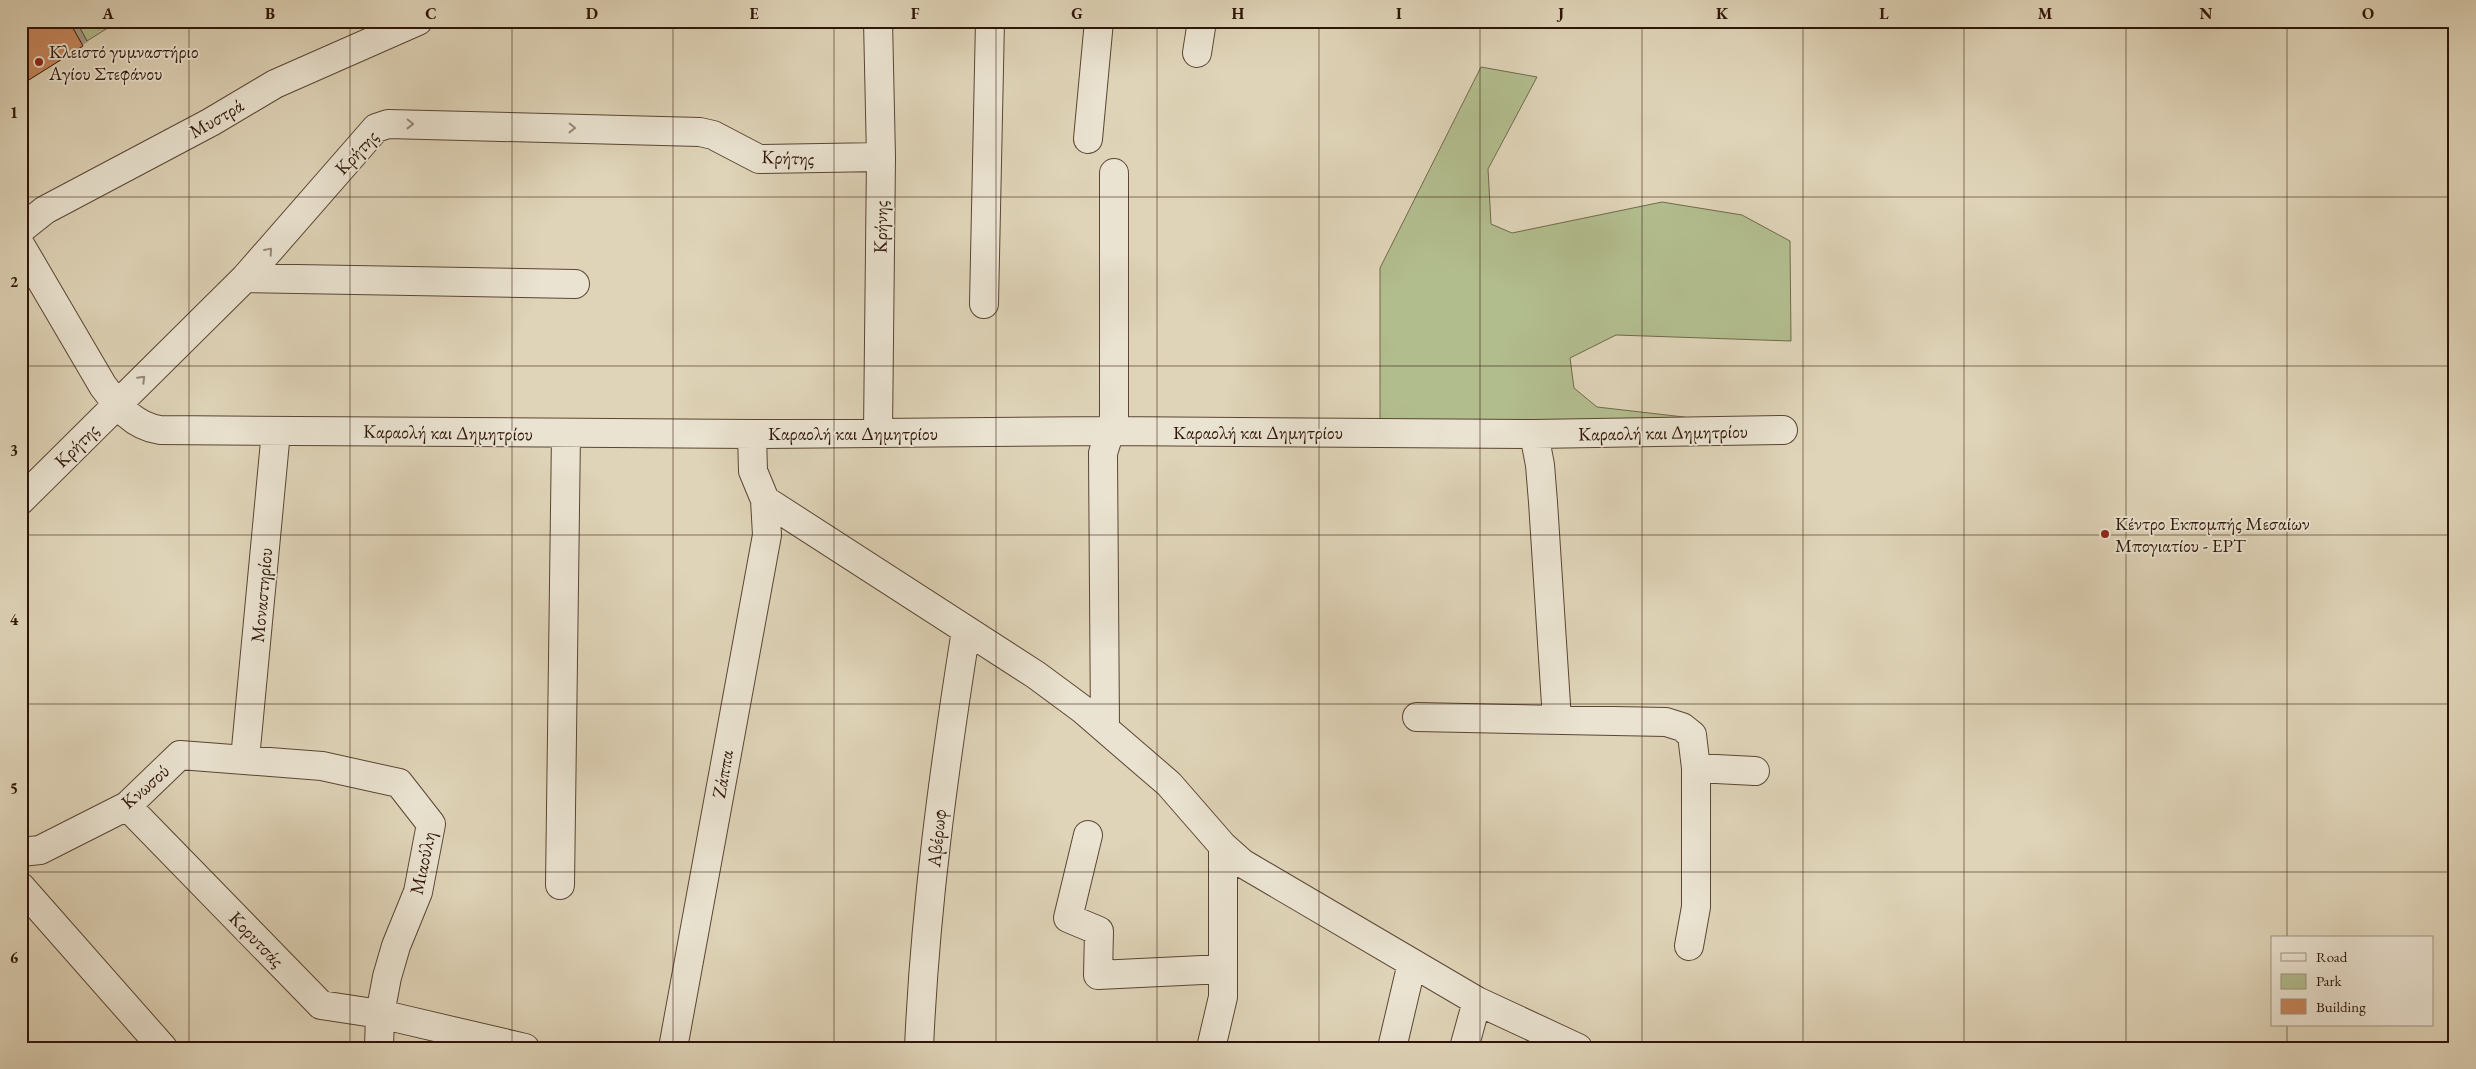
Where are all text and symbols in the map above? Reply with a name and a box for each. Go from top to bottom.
text: A [101,3,114,24]
text: B [265,3,275,24]
text: C [425,3,437,24]
text: D [586,3,598,24]
text: E [749,3,759,24]
text: F [911,3,920,24]
text: G [1071,3,1083,24]
text: H [1232,3,1245,24]
text: I [1396,3,1402,24]
text: J [1556,3,1564,24]
text: K [1716,3,1729,24]
text: L [1879,3,1889,24]
text: M [2038,3,2053,24]
text: N [2200,3,2213,24]
text: O [2362,3,2374,24]
place label: Κλειστό γυμναστήριο Αγίου Στεφάνου [48,39,199,86]
marker: Κλειστό γυμναστήριο Αγίου Στεφάνου [33,56,45,68]
street label: Μυστρά [184,93,248,144]
text: 1 [10,102,18,123]
one-way arrow [406,119,414,129]
one-way arrow [568,123,576,134]
street label: Κρήτης [329,124,384,180]
street label: Κρήτης [761,144,815,171]
street label: Κρήνης [868,200,893,254]
one-way arrow [263,247,272,256]
text: 2 [10,271,19,292]
one-way arrow [137,376,146,385]
street label: Κρήτης [49,418,104,473]
street label: Καραολή και Δημητρίου [363,419,533,446]
street label: Καραολή και Δημητρίου [1578,419,1748,446]
street label: Καραολή και Δημητρίου [1173,420,1343,445]
street label: Καραολή και Δημητρίου [768,421,938,446]
text: 3 [10,440,18,461]
place label: Κέντρο Εκπομπής Μεσαίων Μπογιατίου - ΕΡΤ [2115,511,2310,558]
marker: Κέντρο Εκπομπής Μεσαίων Μπογιατίου - ΕΡΤ [2099,528,2111,540]
street label: Μοναστηρίου [245,547,278,643]
text: 4 [10,609,19,630]
street label: Ζάππα [706,748,739,800]
street label: Κνωσού [116,758,175,814]
text: 5 [10,778,18,799]
street label: Αβέρωφ [921,808,952,869]
street label: Μιαούλη [404,829,441,897]
street label: Κορυτσάς [224,906,290,973]
legend [2271,936,2434,1026]
text: 6 [10,947,19,968]
text: Road [2316,947,2348,966]
text: Park [2316,971,2343,990]
text: Building [2316,997,2366,1016]

